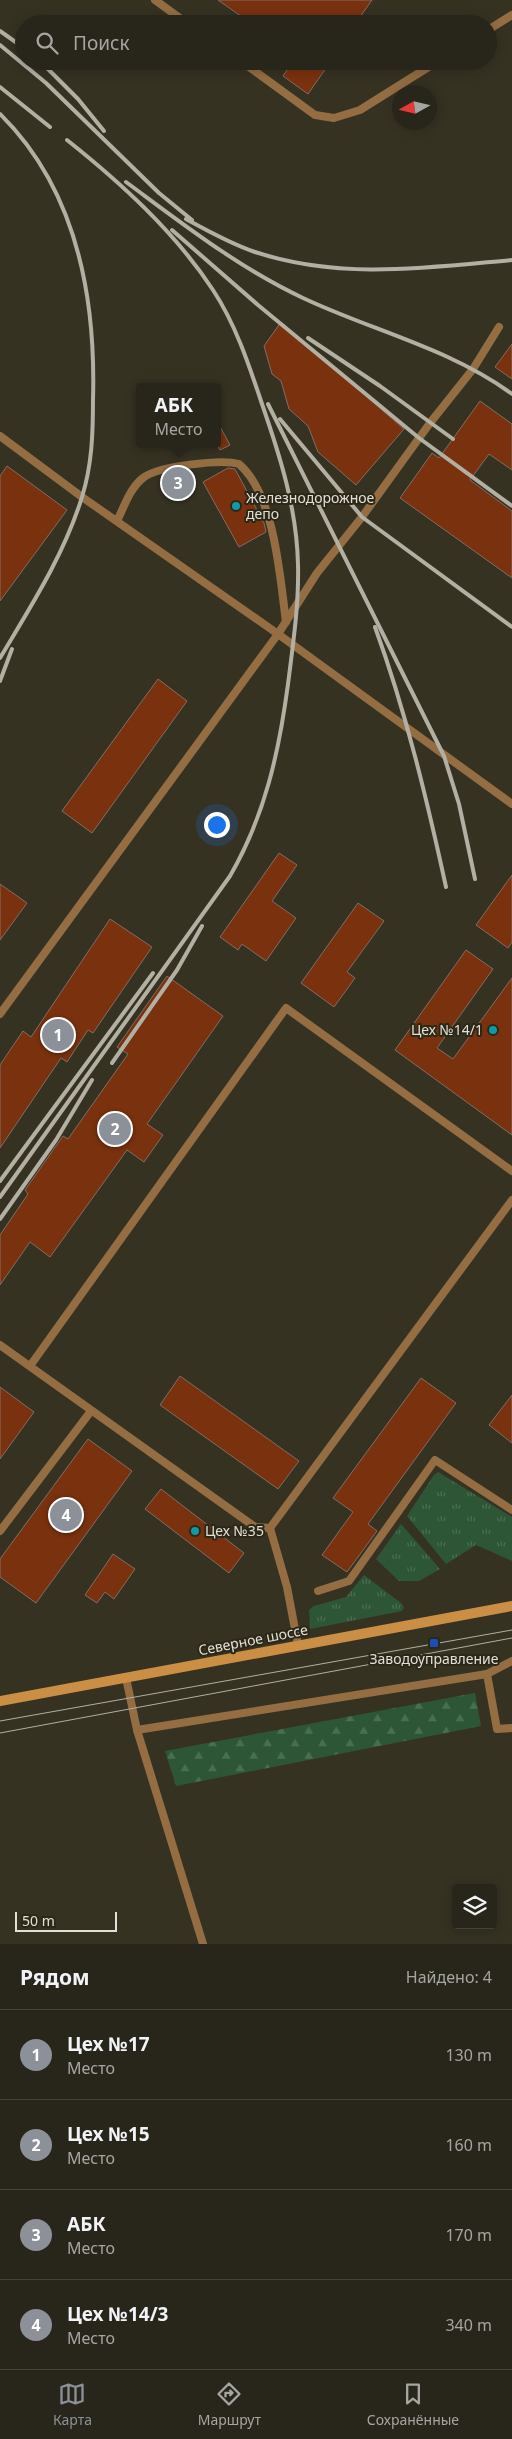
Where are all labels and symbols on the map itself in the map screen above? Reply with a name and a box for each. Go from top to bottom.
north arrow [392,85,437,130]
pin: 3 [162,464,194,502]
place label: Железнодорожное депо [246,488,375,523]
marker: Железнодорожное депо [230,500,242,512]
your location [204,812,230,838]
pin: 1 [42,1016,74,1054]
place label: Цех №14/1 [411,1020,483,1039]
marker: Цех №14/1 [487,1024,499,1036]
pin: 2 [99,1110,131,1148]
pin: 4 [50,1496,82,1534]
place label: Цех №35 [205,1521,264,1540]
marker: Цех №35 [189,1525,201,1537]
street label: Северное шоссе [197,1620,310,1659]
marker: Заводоуправление [428,1637,440,1649]
place label: Заводоуправление [369,1649,499,1668]
scale bar [15,1909,118,1932]

